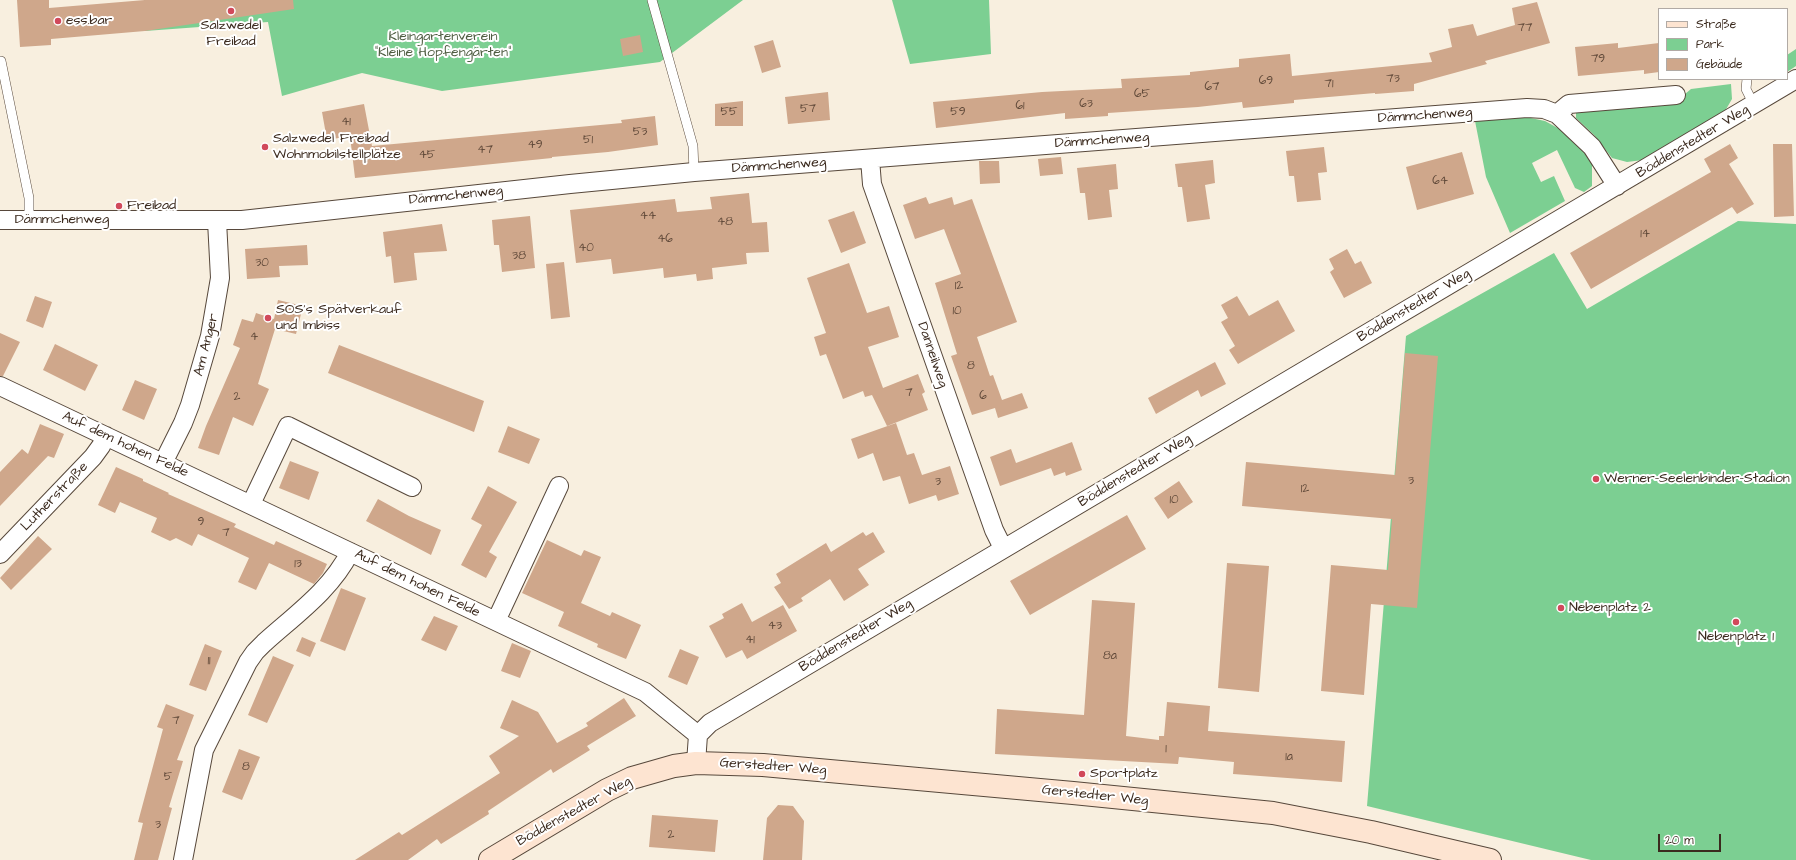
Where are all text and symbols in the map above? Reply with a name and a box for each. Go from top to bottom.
marker: Salzwedel Freibad [226,6,236,16]
legend [1658,8,1788,80]
place label: ess.bar [66,13,112,29]
marker: ess.bar [53,16,63,26]
text: Straße [1696,16,1736,33]
place label: Salzwedel Freibad [200,18,262,50]
house number: 77 [1518,21,1532,35]
park label: Kleingartenverein "Kleine Hopfengärten" [375,29,511,62]
text: Park [1696,36,1724,53]
house number: 79 [1591,52,1605,66]
text: Gebäude [1696,56,1742,73]
house number: 73 [1386,72,1400,86]
house number: 69 [1259,74,1273,88]
house number: 71 [1325,77,1333,91]
house number: 67 [1205,80,1219,94]
house number: 65 [1134,87,1150,101]
house number: 63 [1079,97,1093,111]
house number: 61 [1015,99,1025,113]
house number: 57 [800,102,816,116]
street label: Böddenstedter Weg [1634,102,1752,182]
street label: Dämmchenweg [1377,104,1473,128]
house number: 55 [721,105,737,119]
house number: 59 [950,105,966,119]
house number: 41 [341,115,351,129]
house number: 53 [633,125,647,139]
street label: Dämmchenweg [1054,129,1150,153]
place label: Salzwedel Freibad Wohnmobilstellplätze [273,131,401,164]
house number: 51 [583,133,593,147]
house number: 49 [528,138,542,152]
marker: Salzwedel Freibad Wohnmobilstellplätze [260,142,270,152]
house number: 47 [477,143,493,157]
house number: 45 [419,148,435,162]
street label: Dämmchenweg [731,154,827,178]
house number: 64 [1432,174,1448,188]
street label: Dämmchenweg [408,183,504,209]
place label: Freibad [127,198,176,214]
marker: Freibad [114,201,124,211]
house number: 44 [640,209,656,223]
street label: Dämmchenweg [15,212,109,228]
house number: 48 [717,215,733,229]
house number: 14 [1640,227,1650,241]
house number: 46 [657,232,673,246]
house number: 40 [578,241,594,255]
house number: 38 [512,249,526,263]
house number: 30 [255,256,269,270]
street label: Böddenstedter Weg [1355,266,1473,346]
house number: 12 [955,279,963,293]
place label: SOS's Spätverkauf und Imbiss [276,302,402,334]
house number: 10 [952,304,962,318]
street label: Am Anger [191,312,223,378]
marker: SOS's Spätverkauf und Imbiss [263,313,273,323]
street label: Danneilweg [913,320,951,390]
house number: 4 [250,330,258,344]
house number: 8 [967,359,975,373]
house number: 7 [905,386,913,400]
house number: 6 [979,389,987,403]
house number: 2 [234,390,240,404]
street label: Auf dem hohen Felde [59,408,191,482]
street label: Böddenstedter Weg [1076,431,1194,511]
street label: Lutherstraße [18,459,92,535]
place label: Werner-Seelenbinder-Stadion [1604,471,1790,487]
house number: 3 [1408,474,1414,488]
marker: Werner-Seelenbinder-Stadion [1591,474,1601,484]
house number: 3 [935,475,941,489]
house number: 12 [1301,482,1309,496]
house number: 10 [1169,493,1179,507]
house number: 9 [198,515,204,529]
house number: 7 [222,526,230,540]
street label: Auf dem hohen Felde [352,546,482,622]
house number: 13 [294,557,302,571]
street label: Böddenstedter Weg [797,596,915,676]
place label: Nebenplatz 2 [1569,600,1651,616]
marker: Nebenplatz 2 [1556,603,1566,613]
marker: Nebenplatz 1 [1731,617,1741,627]
house number: 43 [768,619,782,633]
place label: Nebenplatz 1 [1698,629,1774,645]
house number: 41 [745,633,755,647]
house number: 8a [1103,649,1117,663]
house number: 11 [207,654,211,668]
house number: 7 [172,714,180,728]
house number: 1 [1165,742,1167,756]
house number: 1a [1285,750,1293,764]
street label: Gerstedter Weg [719,755,827,779]
house number: 8 [242,760,250,774]
place label: Sportplatz [1090,766,1158,782]
marker: Sportplatz [1077,769,1087,779]
house number: 5 [164,770,172,784]
street label: Böddenstedter Weg [514,773,634,851]
street label: Gerstedter Weg [1041,782,1149,810]
house number: 3 [155,818,161,832]
scale bar [1660,826,1723,852]
house number: 2 [668,828,674,842]
text: 20 m [1665,832,1694,849]

